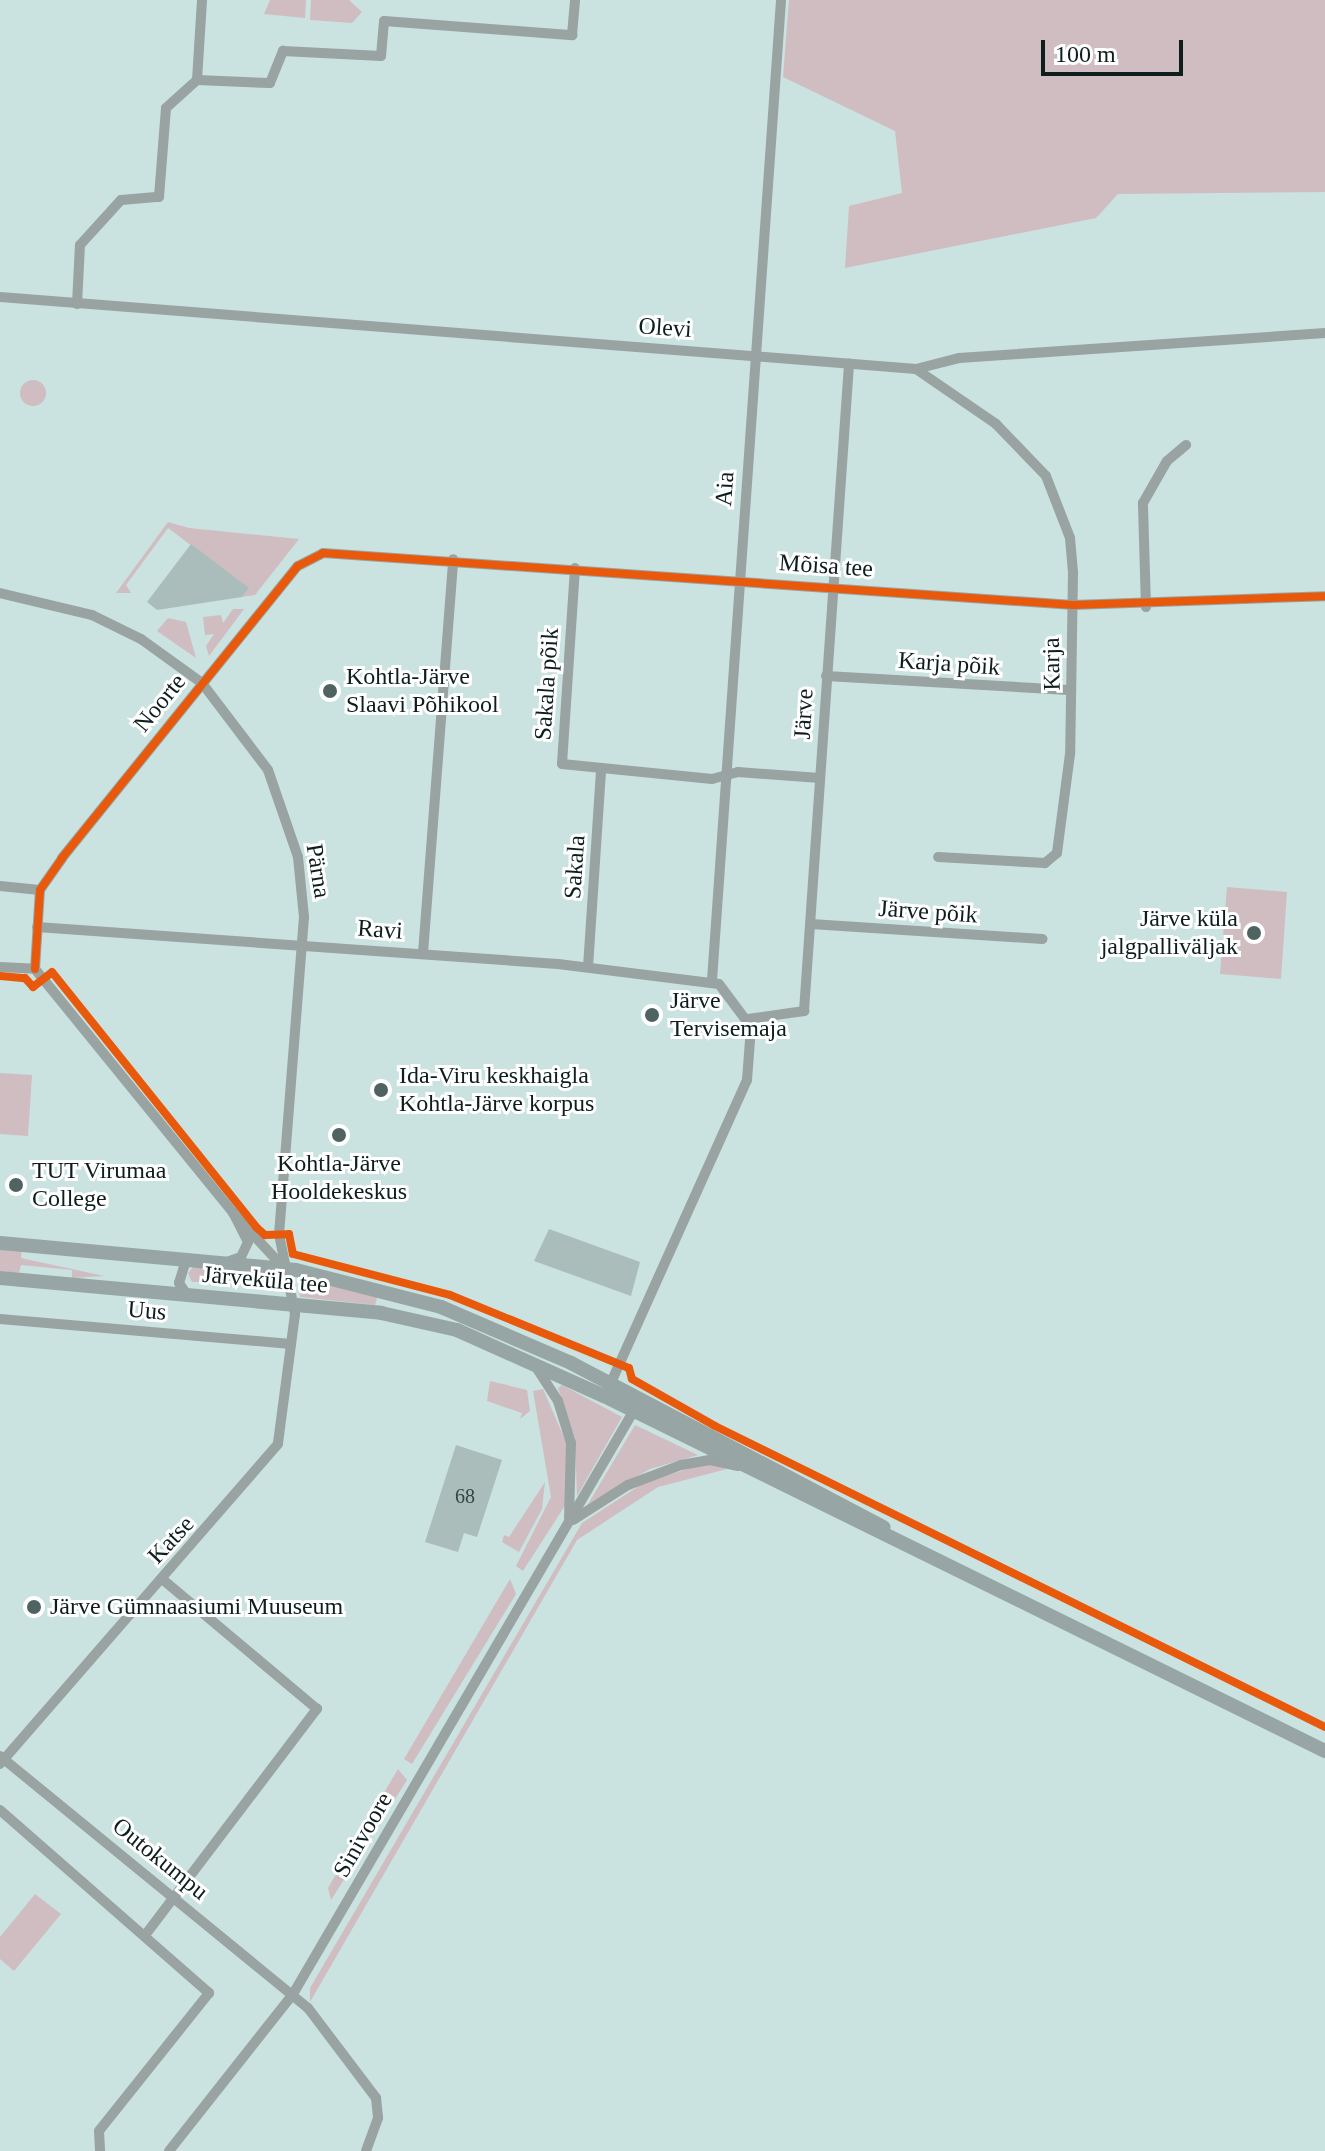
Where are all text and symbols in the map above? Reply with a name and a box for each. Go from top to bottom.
scale bar [1045,24,1187,74]
text: 100 m [1055,41,1116,67]
street label: Olevi [637,312,693,344]
street label: Aia [709,471,741,507]
street label: Mõisa tee [778,548,874,584]
street label: Sakala põik [529,627,565,741]
street label: Karja [1037,637,1067,691]
street label: Karja põik [897,646,1001,682]
place label: Kohtla-Järve Slaavi Põhikool [346,663,499,719]
street label: Noorte [128,668,192,738]
marker: Kohtla-Järve Slaavi Põhikool [321,682,339,700]
street label: Järve [788,688,820,740]
street label: Sakala [558,834,592,900]
street label: Pärna [300,842,336,900]
street label: Järve põik [877,894,979,930]
place label: Järve küla jalgpalliväljak [1101,905,1238,961]
street label: Ravi [356,914,404,946]
marker: Järve küla jalgpalliväljak [1245,924,1263,942]
place label: Järve Tervisemaja [670,987,787,1043]
marker: Järve Tervisemaja [641,1004,663,1026]
place label: Ida-Viru keskhaigla Kohtla-Järve korpus [399,1062,594,1118]
marker: Ida-Viru keskhaigla Kohtla-Järve korpus [370,1079,392,1101]
marker: Kohtla-Järve Hooldekeskus [328,1124,350,1146]
place label: Kohtla-Järve Hooldekeskus [271,1150,407,1206]
place label: TUT Virumaa College [32,1157,167,1213]
marker: TUT Virumaa College [7,1176,25,1194]
street label: Järveküla tee [201,1260,329,1300]
street label: Uus [126,1295,168,1327]
house number: 68 [455,1484,475,1508]
street label: Katse [142,1510,200,1570]
place label: Järve Gümnaasiumi Muuseum [50,1593,343,1621]
marker: Järve Gümnaasiumi Muuseum [25,1598,43,1616]
street label: Sinivoore [327,1787,399,1883]
street label: Outokumpu [106,1812,214,1906]

